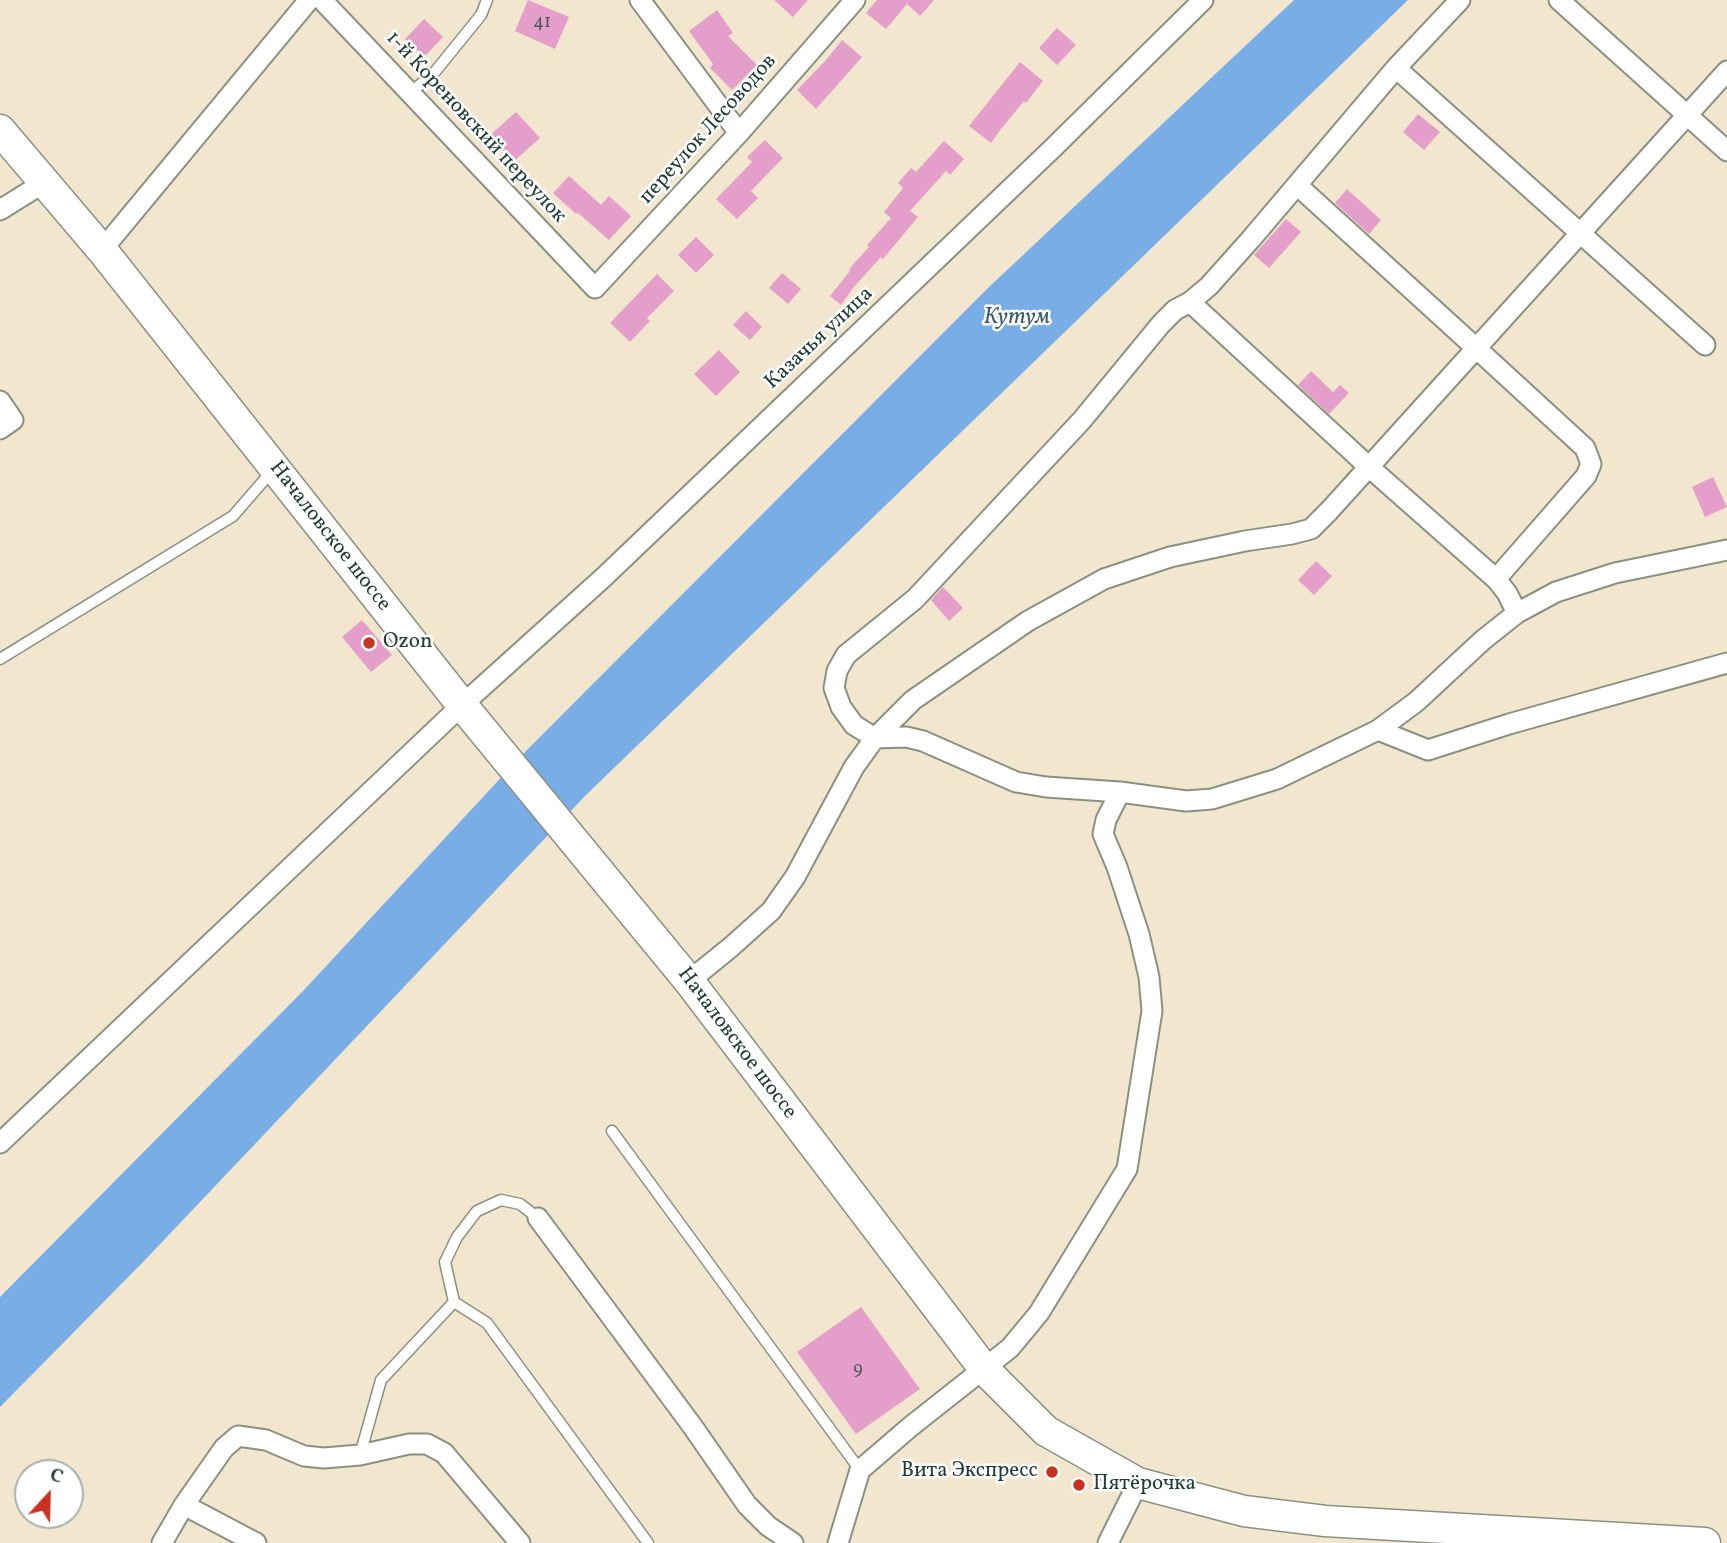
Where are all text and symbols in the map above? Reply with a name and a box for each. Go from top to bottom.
house number: 41 [533,13,551,35]
street label: 1-й Кореновский переулок [379,27,571,229]
street label: переулок Лесоводов [635,50,783,210]
street label: Казачья улица [761,282,879,396]
water label: Кутум [984,305,1050,333]
street label: Началовское шоссе [263,457,395,617]
place label: Ozon [383,630,433,656]
marker: Ozon [361,635,377,651]
street label: Началовское шоссе [671,963,801,1125]
house number: 9 [853,1360,863,1382]
north arrow [14,1459,84,1529]
place label: Вита Экспресс [901,1459,1038,1485]
text: С [46,1462,67,1491]
marker: Вита Экспресс [1044,1464,1060,1480]
place label: Пятёрочка [1093,1472,1196,1498]
marker: Пятёрочка [1071,1477,1087,1493]

